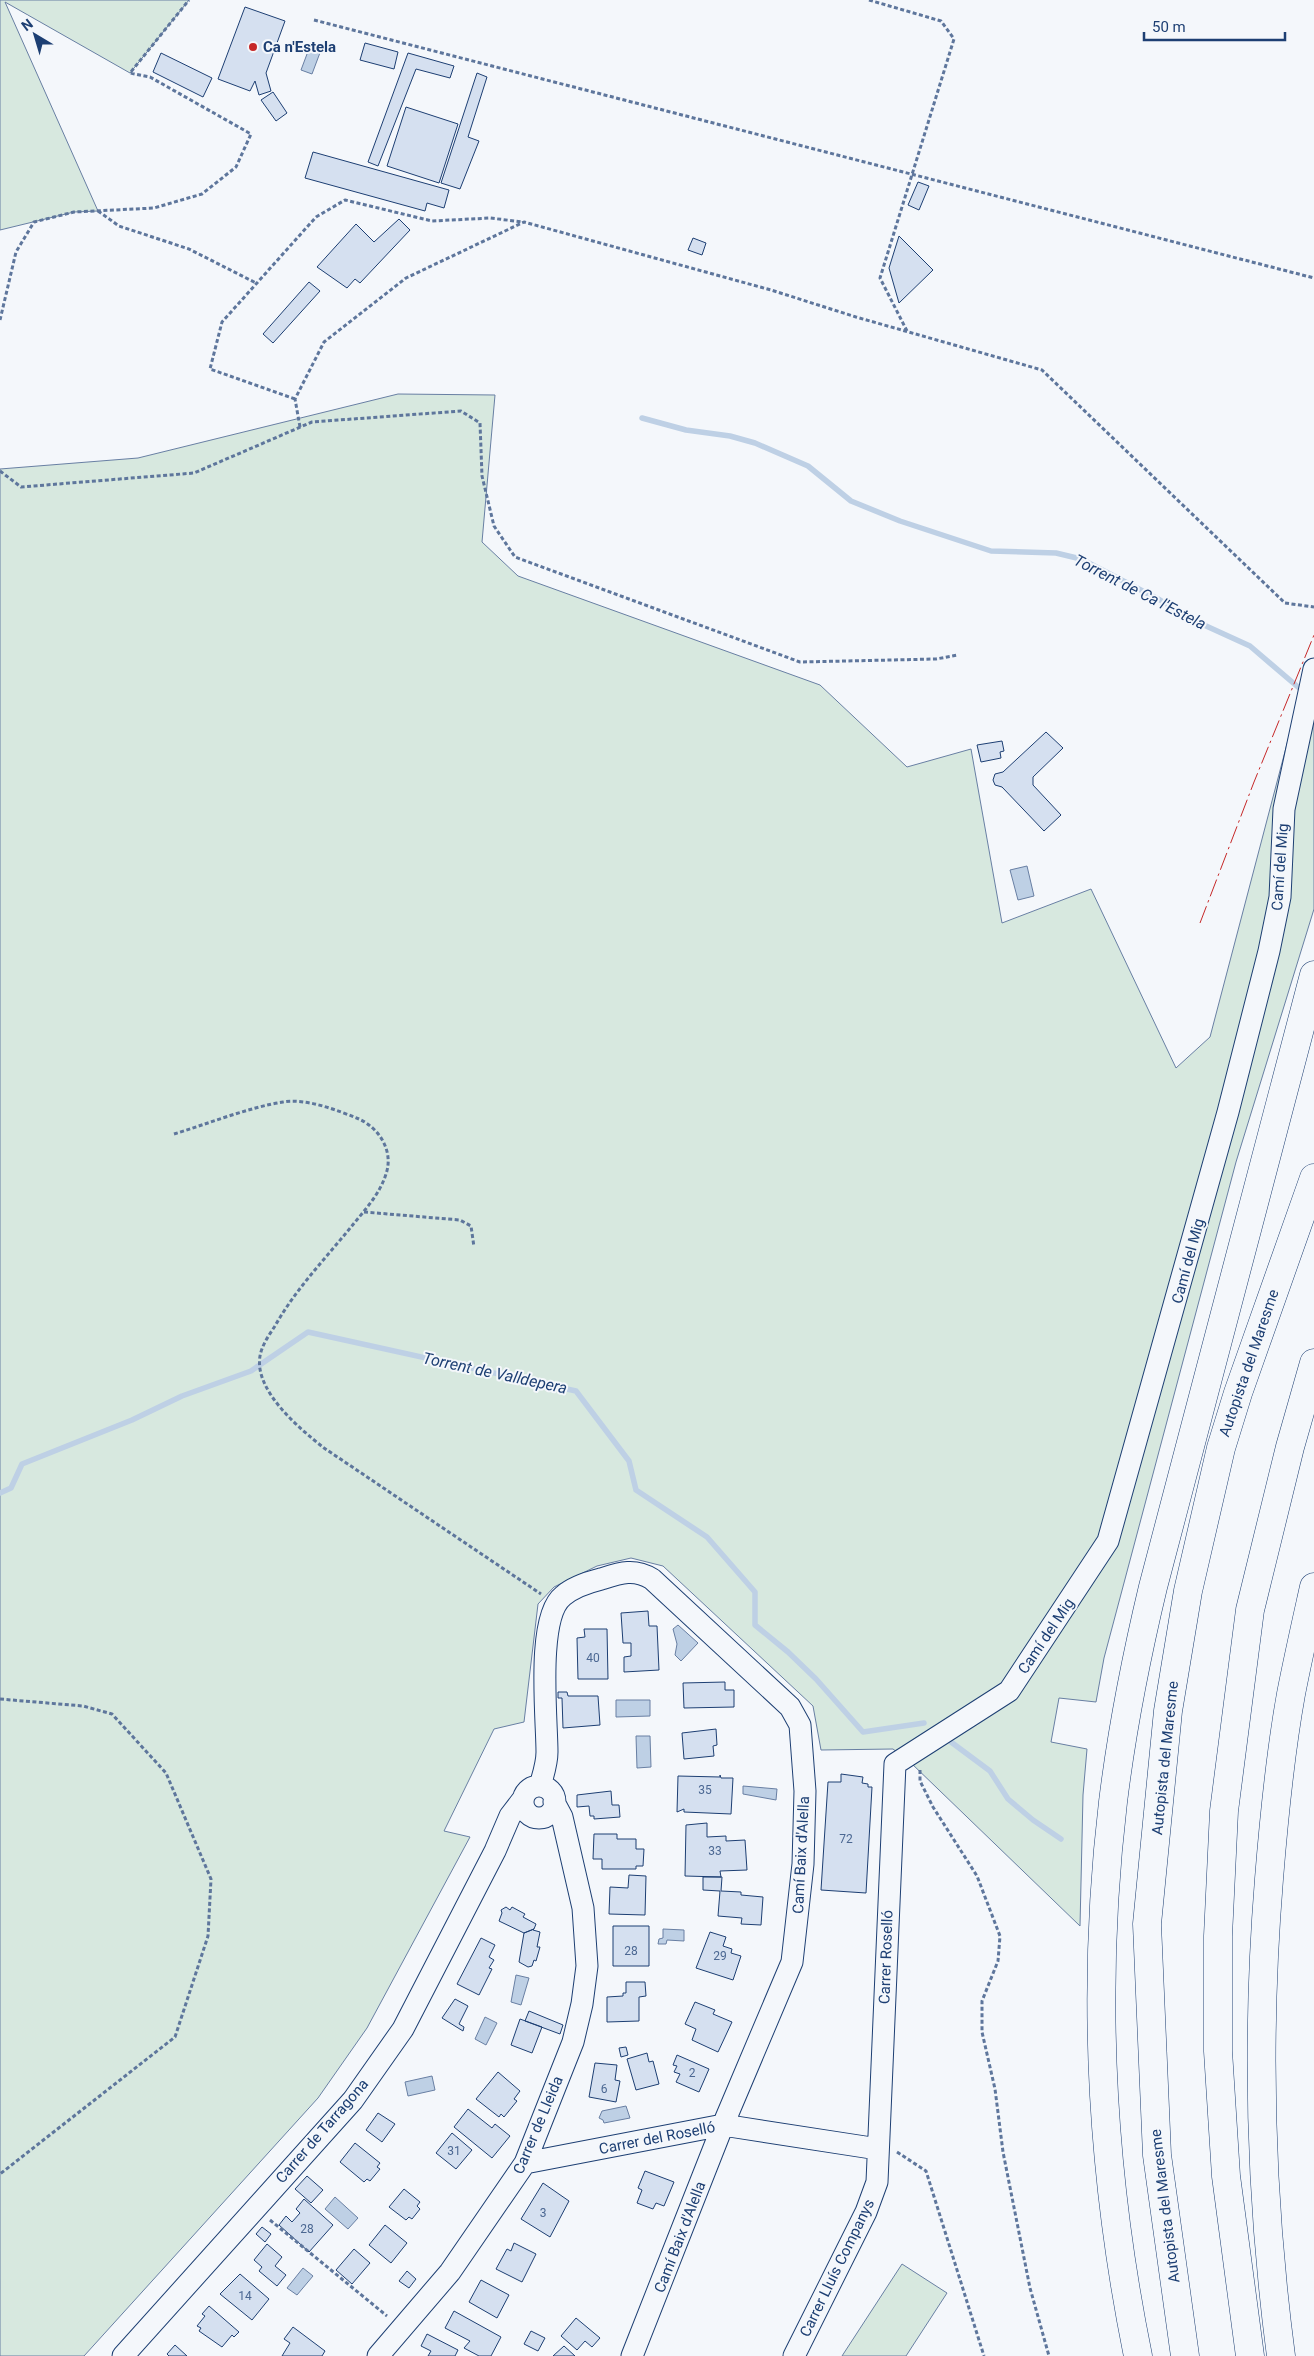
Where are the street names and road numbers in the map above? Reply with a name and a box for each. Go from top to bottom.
street label: Camí del Mig [1268,823,1292,911]
street label: Camí del Mig [1168,1216,1208,1306]
street label: Autopista del Maresme [1215,1287,1283,1439]
street label: Camí del Mig [1014,1595,1078,1677]
street label: Autopista del Maresme [1148,1680,1182,1836]
street label: Camí Baix d'Alella [789,1796,813,1914]
street label: Carrer Roselló [875,1910,897,2004]
street label: Carrer de Lleida [509,2073,567,2177]
street label: Carrer de Tarragona [272,2075,372,2187]
street label: Carrer del Roselló [597,2118,717,2158]
street label: Autopista del Maresme [1147,2128,1183,2284]
street label: Camí Baix d'Alella [650,2179,710,2295]
street label: Carrer Lluís Companys [796,2196,878,2340]

